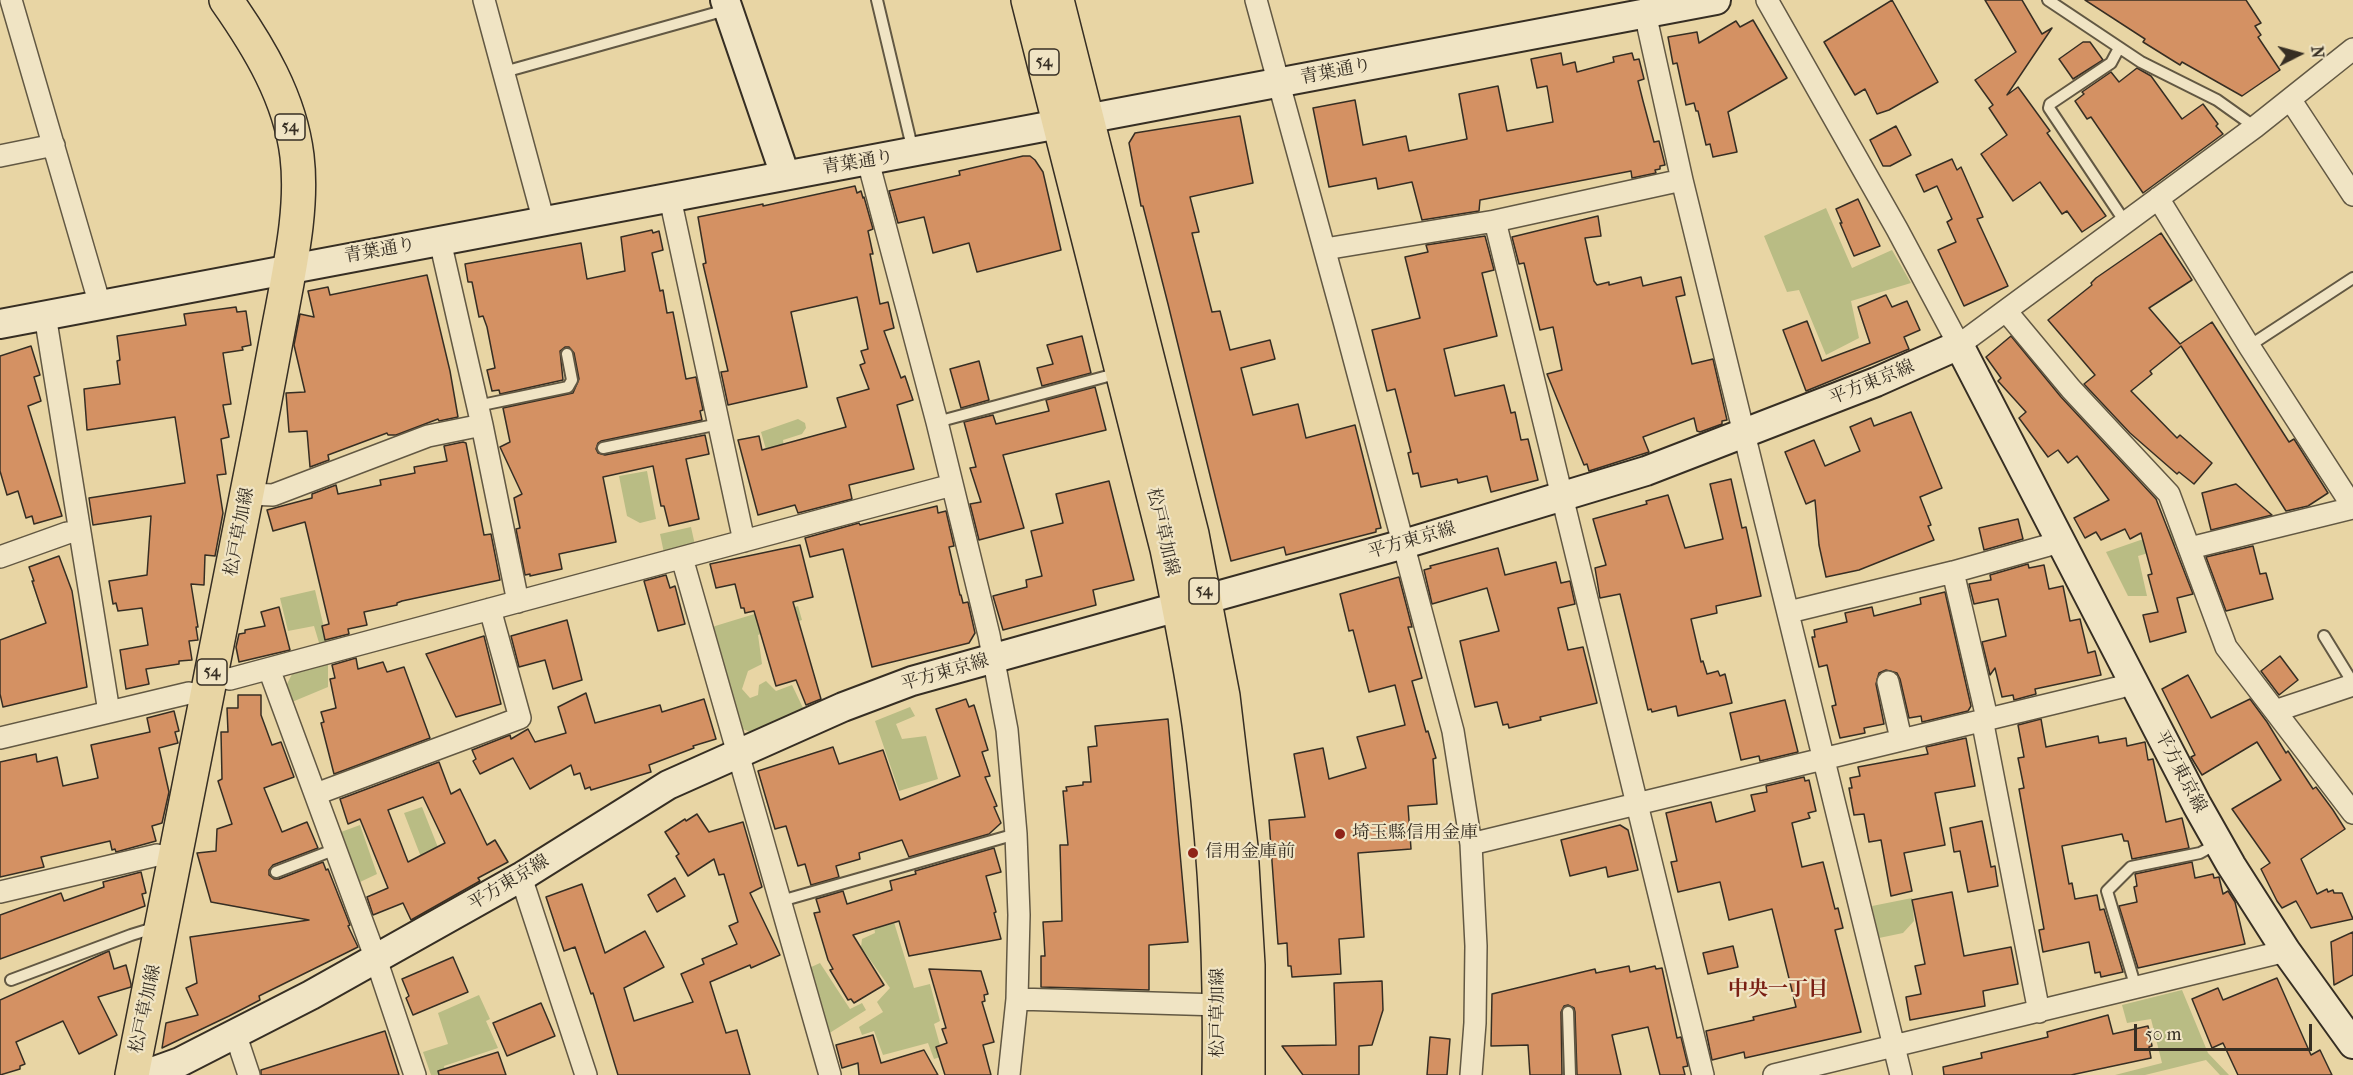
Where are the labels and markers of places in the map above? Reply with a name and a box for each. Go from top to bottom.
place label: 埼玉縣信用金庫 [1352,823,1478,845]
marker: 埼玉縣信用金庫 [1333,827,1347,841]
place label: 信用金庫前 [1205,842,1295,864]
marker: 信用金庫前 [1186,846,1200,860]

